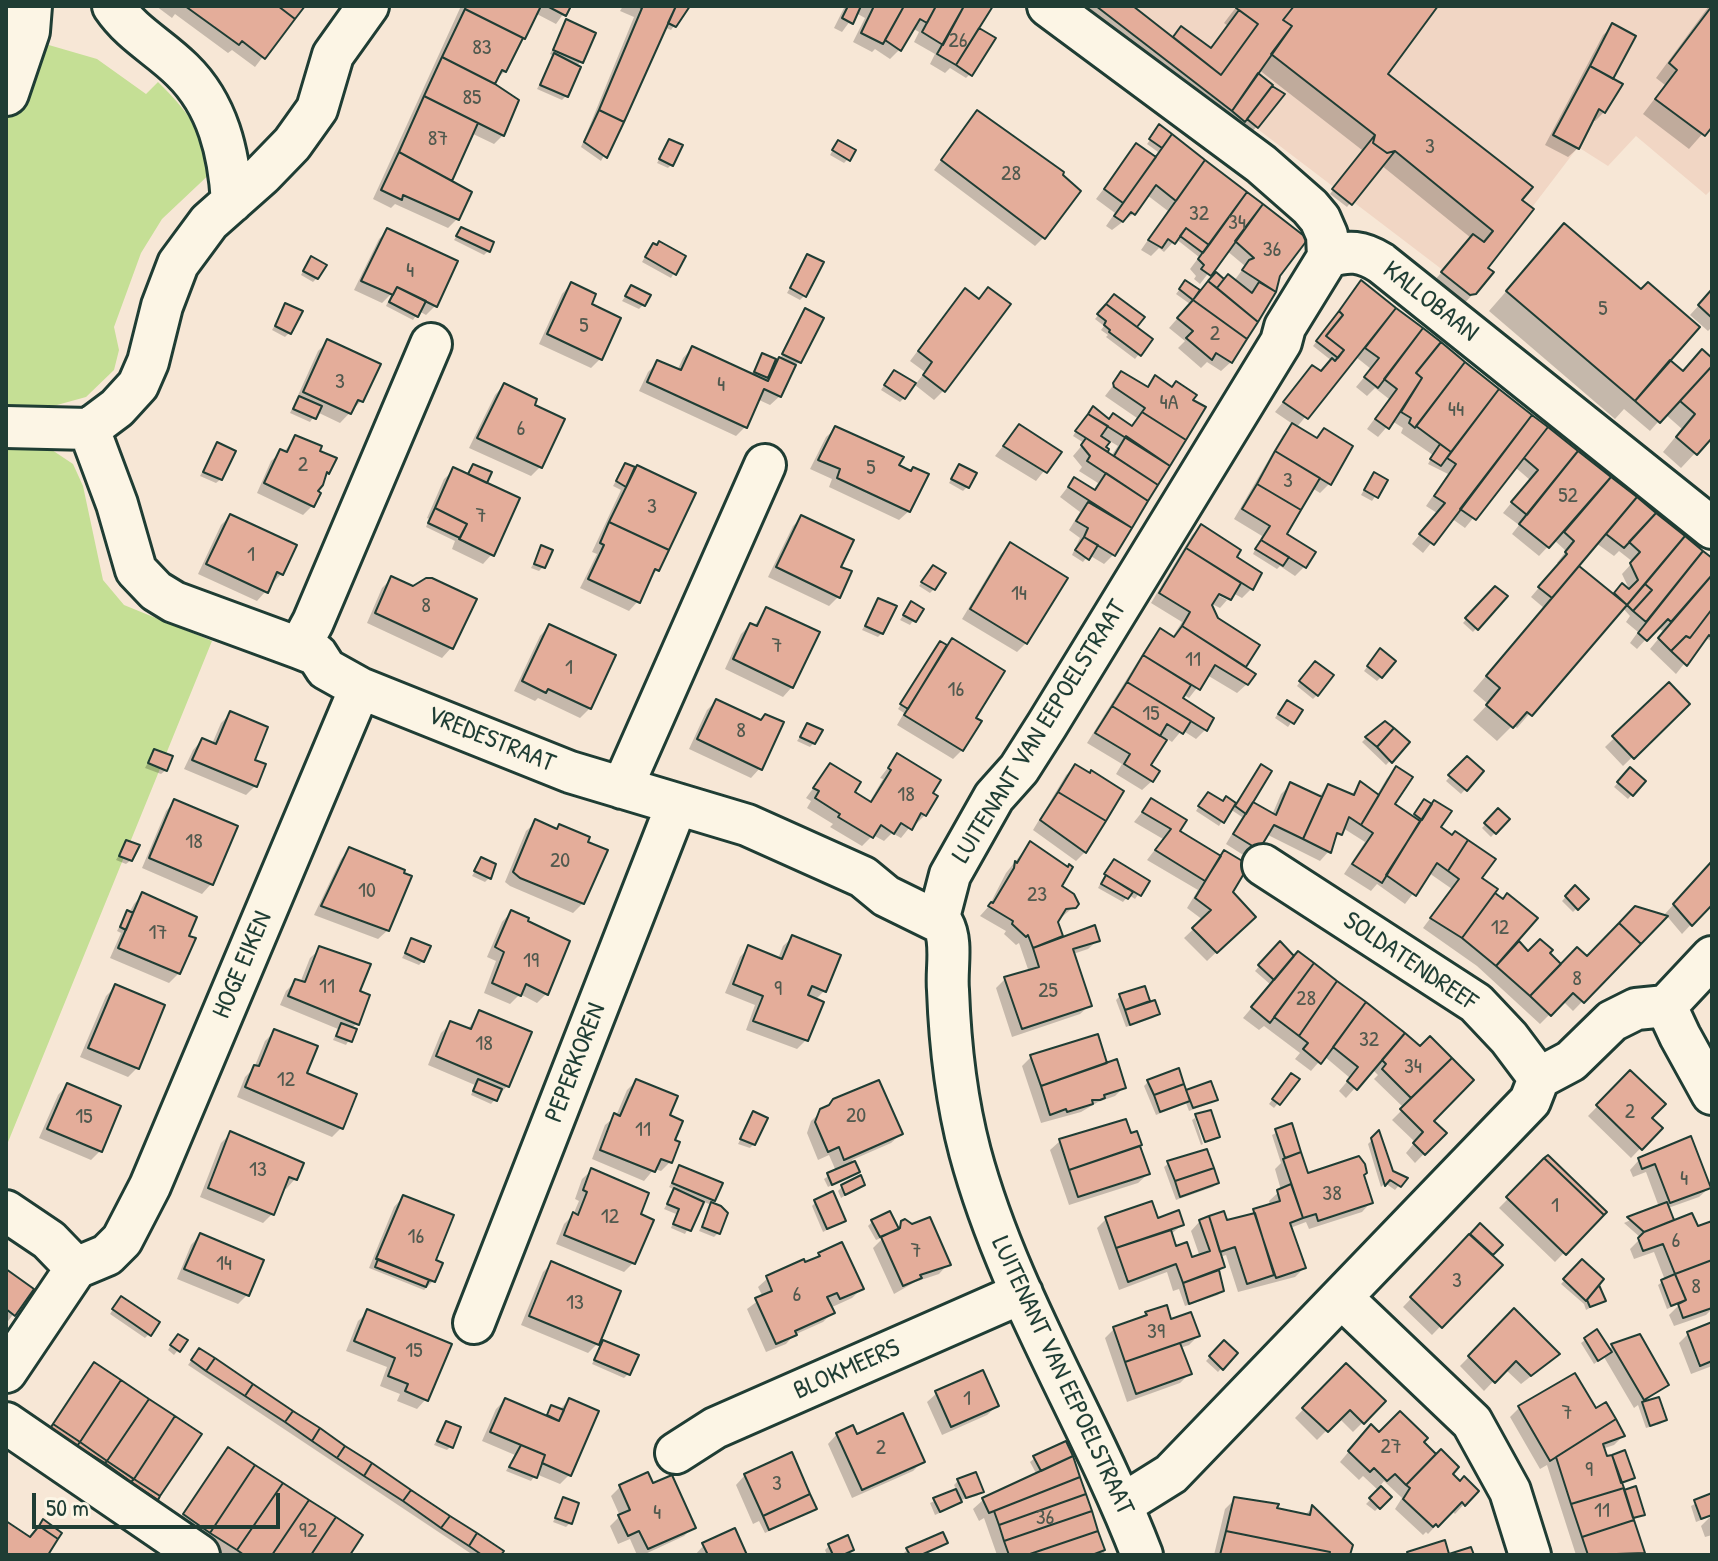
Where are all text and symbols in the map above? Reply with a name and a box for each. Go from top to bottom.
house number: 26 [948,28,968,54]
house number: 83 [472,35,492,61]
house number: 85 [463,85,481,111]
house number: 87 [428,126,448,152]
house number: 3 [1425,134,1435,160]
house number: 28 [1001,161,1021,187]
house number: 32 [1189,201,1209,227]
house number: 34 [1228,210,1246,236]
house number: 36 [1263,237,1281,263]
street label: KALLOBAAN [1376,255,1484,349]
house number: 4 [406,258,414,284]
house number: 5 [1598,296,1608,322]
house number: 5 [579,313,589,339]
house number: 2 [1210,321,1220,347]
house number: 3 [335,369,345,395]
house number: 4 [717,372,725,398]
house number: 4A [1160,390,1178,416]
house number: 44 [1448,397,1464,423]
house number: 6 [517,416,525,442]
house number: 2 [298,452,308,478]
house number: 5 [866,455,876,481]
house number: 3 [1283,468,1293,494]
house number: 52 [1558,483,1578,509]
house number: 3 [647,494,657,520]
house number: 7 [476,503,486,529]
house number: 1 [247,542,255,568]
house number: 14 [1011,581,1027,607]
house number: 8 [421,593,431,619]
street label: LUITENANT VAN EEPOELSTRAAT [946,595,1134,869]
house number: 7 [772,633,782,659]
house number: 11 [1185,647,1201,673]
house number: 1 [565,655,573,681]
house number: 16 [948,677,964,703]
street label: VREDESTRAAT [422,700,560,780]
house number: 15 [1142,701,1160,727]
house number: 8 [736,718,746,744]
house number: 18 [897,782,915,808]
house number: 18 [185,829,203,855]
house number: 20 [550,848,570,874]
house number: 10 [358,878,376,904]
house number: 23 [1027,882,1047,908]
street label: SOLDATENDREEF [1337,906,1483,1018]
street label: HOGE EIKEN [207,907,279,1023]
house number: 12 [1491,915,1509,941]
house number: 17 [149,920,167,946]
house number: 19 [523,948,539,974]
house number: 8 [1572,966,1582,992]
house number: 11 [319,974,335,1000]
house number: 9 [774,976,782,1002]
house number: 25 [1038,978,1058,1004]
house number: 28 [1296,986,1316,1012]
street label: PEPERKOREN [539,999,613,1127]
house number: 32 [1359,1027,1379,1053]
house number: 18 [475,1031,493,1057]
house number: 34 [1404,1054,1422,1080]
house number: 12 [277,1067,295,1093]
house number: 2 [1625,1099,1635,1125]
house number: 20 [846,1103,866,1129]
house number: 15 [75,1104,93,1130]
house number: 11 [635,1117,651,1143]
house number: 13 [249,1157,267,1183]
house number: 4 [1680,1166,1688,1192]
house number: 38 [1322,1181,1342,1207]
house number: 1 [1551,1193,1559,1219]
house number: 12 [601,1204,619,1230]
house number: 16 [408,1224,424,1250]
house number: 6 [1672,1228,1680,1254]
street label: LUITENANT VAN EEPOELSTRAAT [984,1232,1140,1520]
house number: 7 [911,1238,921,1264]
house number: 14 [216,1251,232,1277]
house number: 3 [1452,1268,1462,1294]
house number: 8 [1691,1274,1701,1300]
house number: 6 [793,1282,801,1308]
house number: 13 [566,1290,584,1316]
house number: 39 [1147,1319,1165,1345]
street label: BLOKMEERS [789,1333,905,1407]
house number: 15 [405,1338,423,1364]
house number: 1 [963,1386,971,1412]
house number: 7 [1562,1400,1572,1426]
house number: 27 [1380,1434,1402,1460]
house number: 2 [876,1435,886,1461]
house number: 9 [1585,1457,1593,1483]
house number: 3 [772,1471,782,1497]
scale bar [36,1477,284,1527]
text: 50 m [46,1491,89,1523]
house number: 11 [1594,1498,1610,1524]
house number: 4 [653,1500,661,1526]
house number: 36 [1036,1505,1054,1531]
house number: 92 [299,1518,317,1544]

